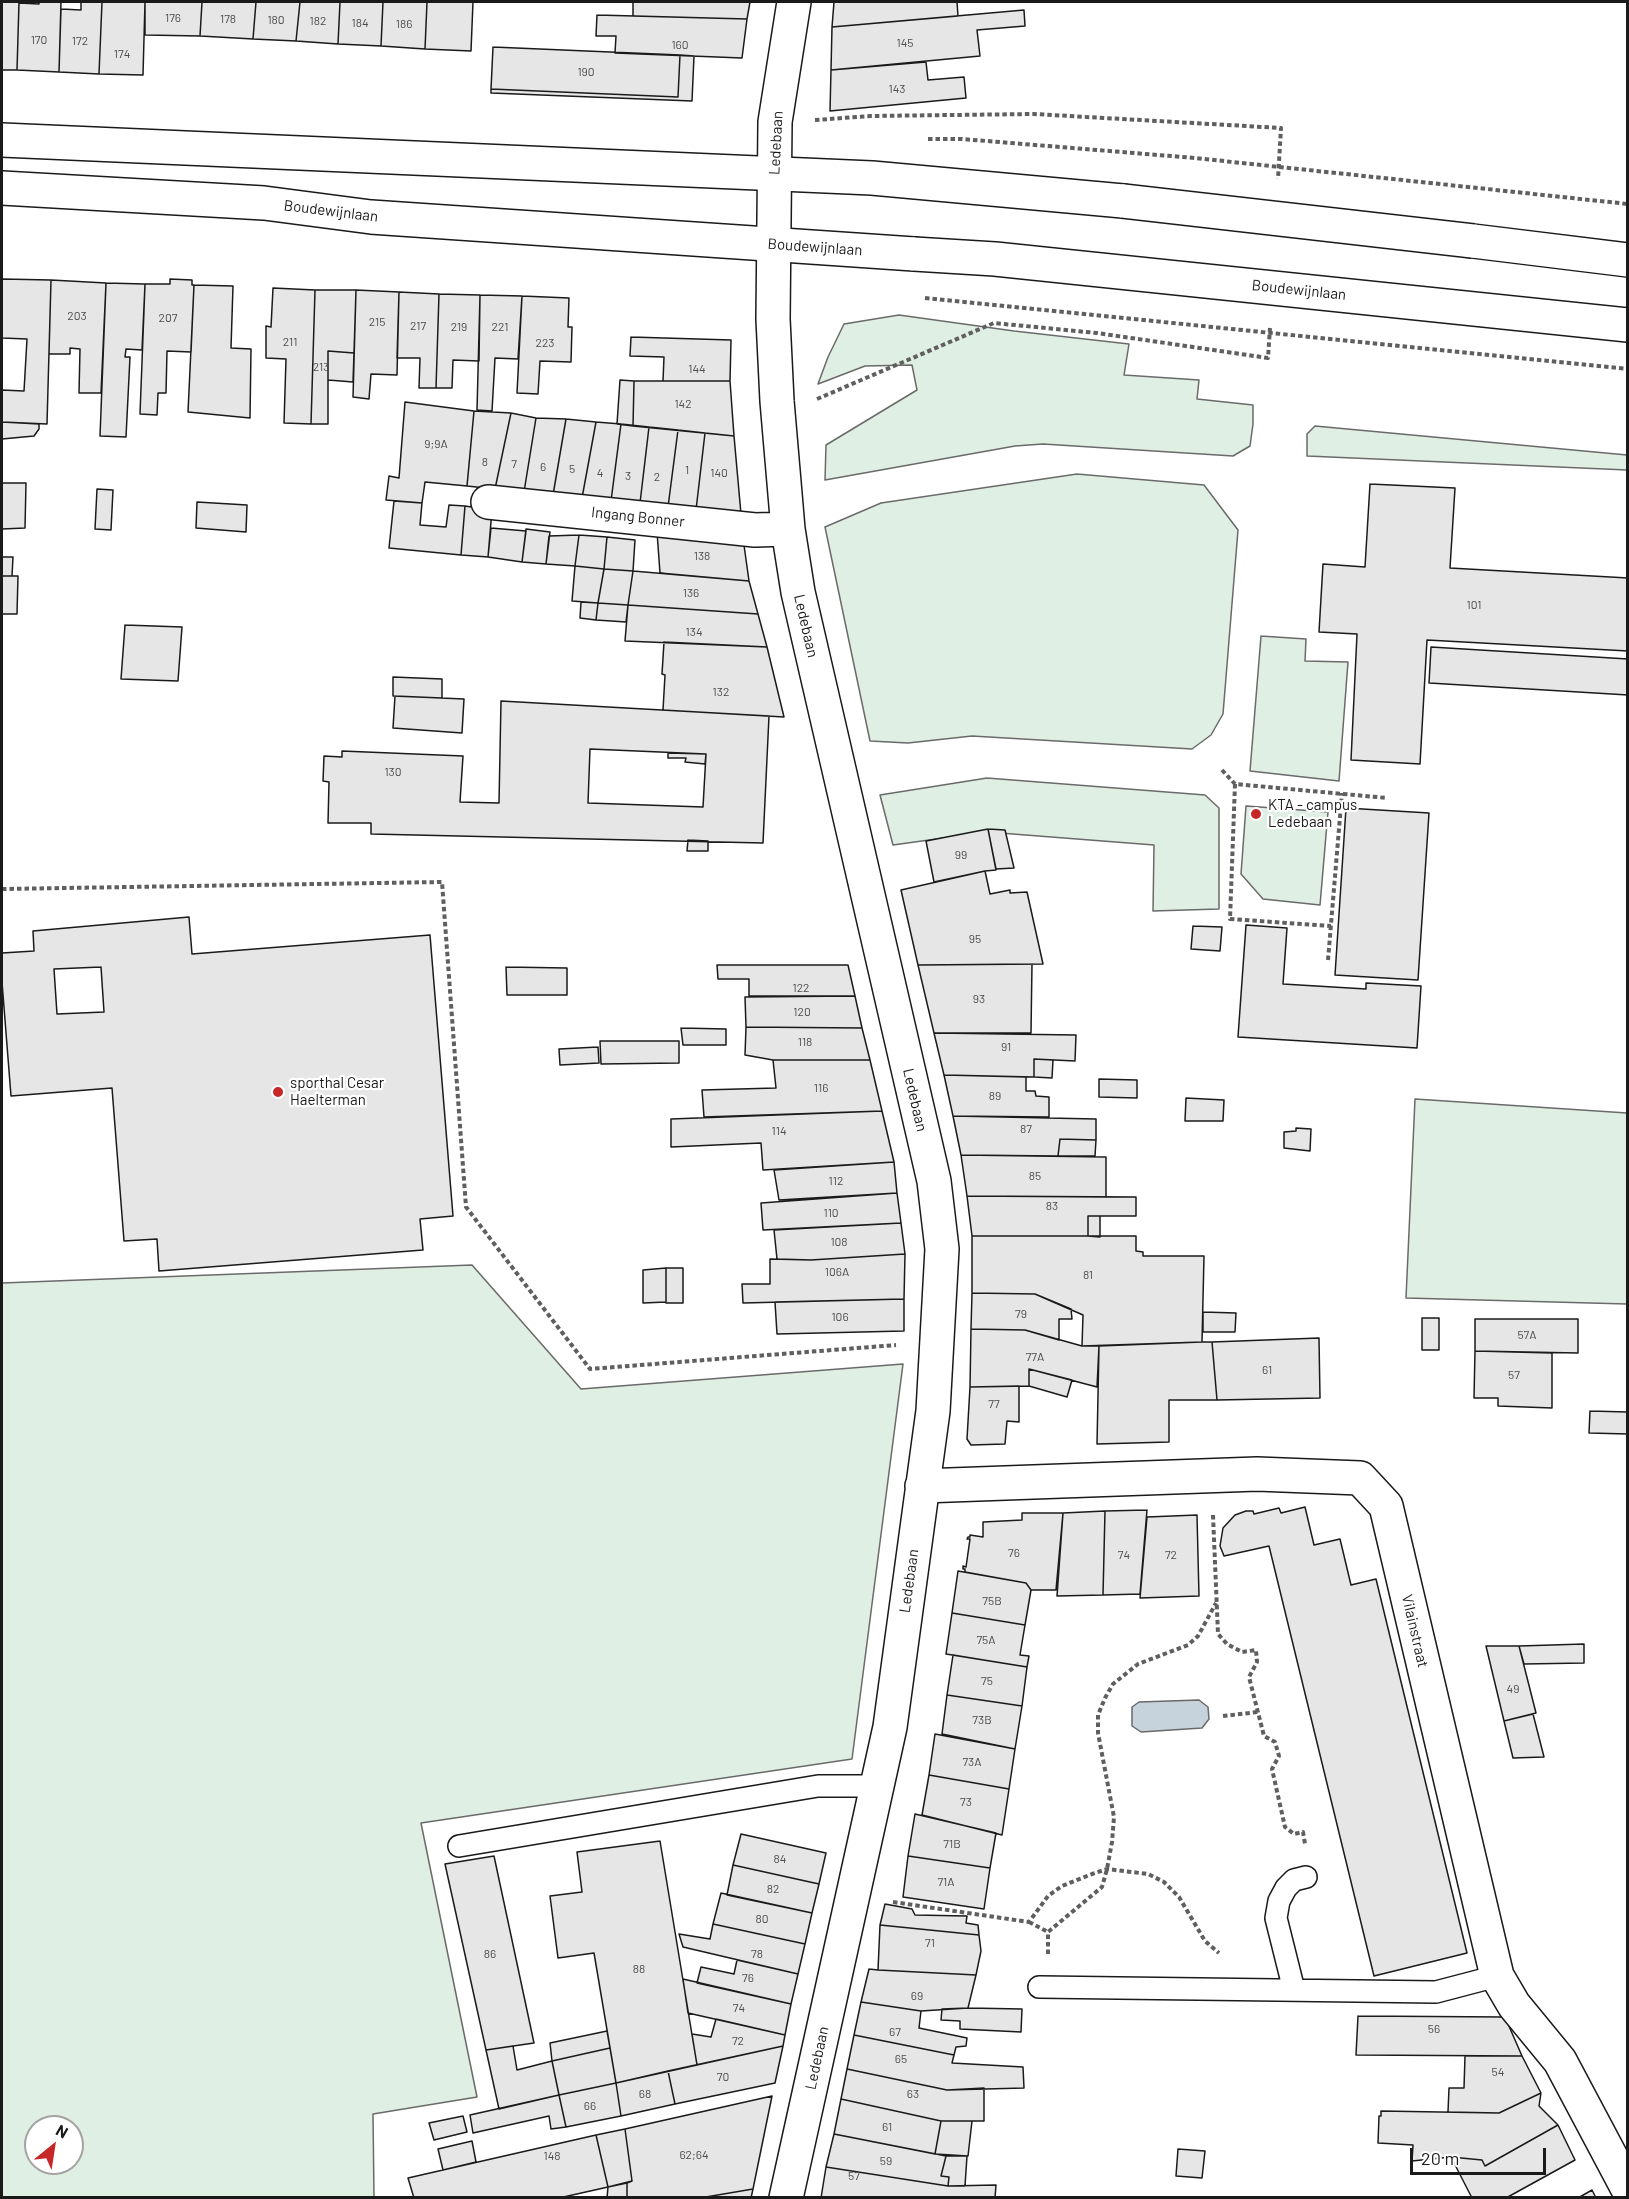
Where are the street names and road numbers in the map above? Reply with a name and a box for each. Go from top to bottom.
street label: Ledebaan [765,110,787,176]
street label: Boudewijnlaan [283,196,379,226]
street label: Boudewijnlaan [767,235,863,259]
street label: Boudewijnlaan [1251,276,1347,304]
street label: Ingang Bonner [590,503,686,531]
street label: Ledebaan [790,593,822,659]
street label: Ledebaan [899,1067,931,1133]
street label: Ledebaan [896,1548,922,1614]
street label: Vilainstraat [1398,1593,1432,1669]
street label: Ledebaan [802,2025,832,2091]

